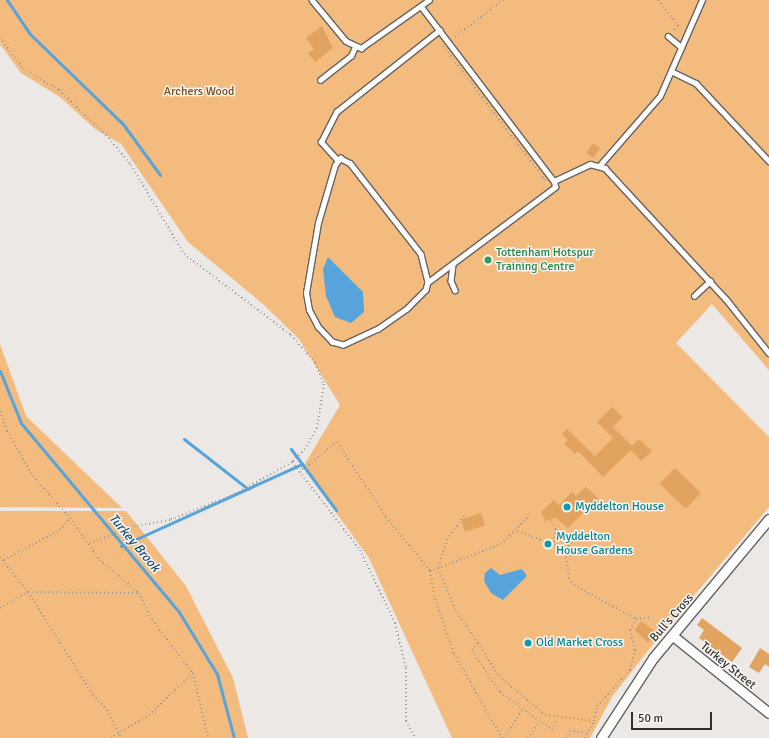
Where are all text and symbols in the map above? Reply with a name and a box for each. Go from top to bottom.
park label: Archers Wood [164,85,234,99]
place label: Tottenham Hotspur Training Centre [496,246,594,274]
marker: Tottenham Hotspur Training Centre [483,255,493,265]
place label: Myddelton House [575,500,664,514]
marker: Myddelton House [562,502,572,512]
water label: Turkey Brook [105,511,163,575]
place label: Myddelton House Gardens [556,530,633,558]
marker: Myddelton House Gardens [543,539,553,549]
street label: Bull's Cross [647,591,697,645]
place label: Old Market Cross [536,636,623,650]
marker: Old Market Cross [523,638,533,648]
street label: Turkey Street [697,639,759,693]
scale bar [633,704,714,730]
text: 50 m [638,711,663,726]

